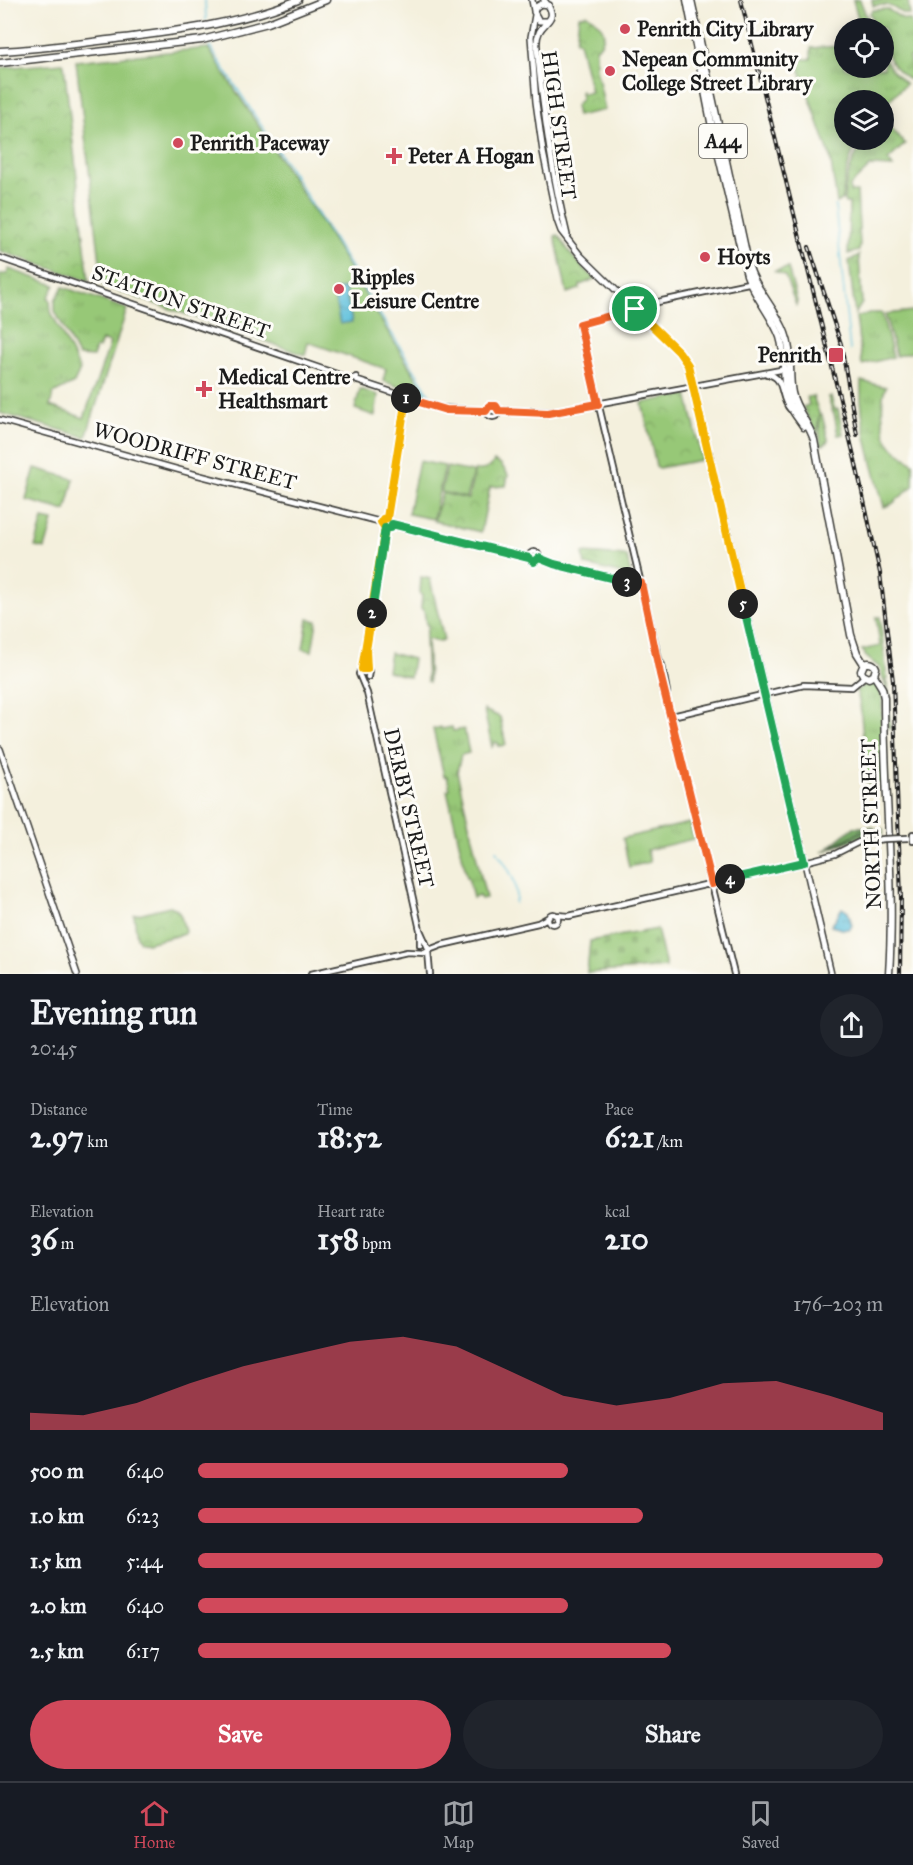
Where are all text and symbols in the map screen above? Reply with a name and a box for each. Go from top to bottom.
place label: Penrith City Library [637,16,815,42]
map controls [834,18,894,150]
button: locate [834,18,894,78]
marker: Penrith City Library [618,22,632,36]
place label: Nepean Community College Street Library [622,46,814,96]
street label: HIGH STREET [536,49,582,201]
marker: Nepean Community College Street Library [603,64,617,78]
button: layers [834,90,894,150]
road number: A44 [699,124,747,158]
place label: Penrith Paceway [190,130,330,156]
marker: Penrith Paceway [171,136,185,150]
place label: Peter A Hogan [408,143,535,169]
marker: Peter A Hogan [385,147,403,165]
place label: Hoyts [717,244,771,270]
marker: Hoyts [698,250,712,264]
street label: STATION STREET [89,259,273,345]
place label: Ripples Leisure Centre [351,264,479,314]
marker: Ripples Leisure Centre [332,282,346,296]
pin [609,283,660,334]
icon: arrive [618,292,651,325]
place label: Penrith [758,342,822,368]
marker: Penrith [827,346,845,364]
place label: Medical Centre Healthsmart [218,364,351,414]
marker: Medical Centre Healthsmart [195,380,213,398]
pin: 1 [391,383,421,413]
text: 1 [403,388,409,407]
street label: WOODRIFF STREET [90,416,300,496]
pin: 3 [612,567,642,597]
text: 3 [624,572,630,591]
pin: 5 [728,589,758,619]
text: 5 [739,594,747,613]
pin: 2 [357,598,387,628]
text: 2 [368,603,376,622]
street label: DERBY STREET [378,726,440,890]
street label: NORTH STREET [855,738,887,910]
pin: 4 [715,864,745,894]
text: 4 [726,869,734,888]
text: Evening run [30,993,197,1033]
button: share [820,994,883,1057]
text: 20:45 [30,1036,77,1060]
text: Distance [30,1100,87,1119]
text: Time [317,1100,353,1119]
text: Pace [605,1100,634,1119]
text: 2.97 [30,1119,84,1155]
text: 18:52 [317,1119,381,1155]
text: 6:21 [605,1119,654,1155]
text: km [84,1132,108,1151]
text: /km [654,1132,683,1151]
text: Elevation [30,1202,94,1221]
text: Heart rate [317,1202,385,1221]
text: kcal [605,1202,630,1221]
text: 36 [30,1221,57,1257]
text: 158 [317,1221,359,1257]
text: 210 [605,1221,649,1257]
text: m [57,1234,74,1253]
text: bpm [359,1234,391,1253]
text: Elevation [30,1292,109,1316]
text: 176–203 m [793,1292,883,1316]
text: 500 m [30,1459,84,1483]
text: 6:40 [126,1459,164,1483]
text: 1.0 km [30,1504,84,1528]
text: 6:23 [126,1504,159,1528]
text: 1.5 km [30,1549,81,1573]
text: 5:44 [126,1549,163,1573]
text: 2.0 km [30,1594,86,1618]
text: 6:40 [126,1594,164,1618]
text: 2.5 km [30,1639,84,1663]
text: 6:17 [126,1639,160,1663]
button: Save [30,1700,451,1769]
button: Share [463,1700,883,1769]
tab: Home [133,1797,175,1852]
tab: Map [442,1797,475,1852]
tab: Saved [742,1797,780,1852]

